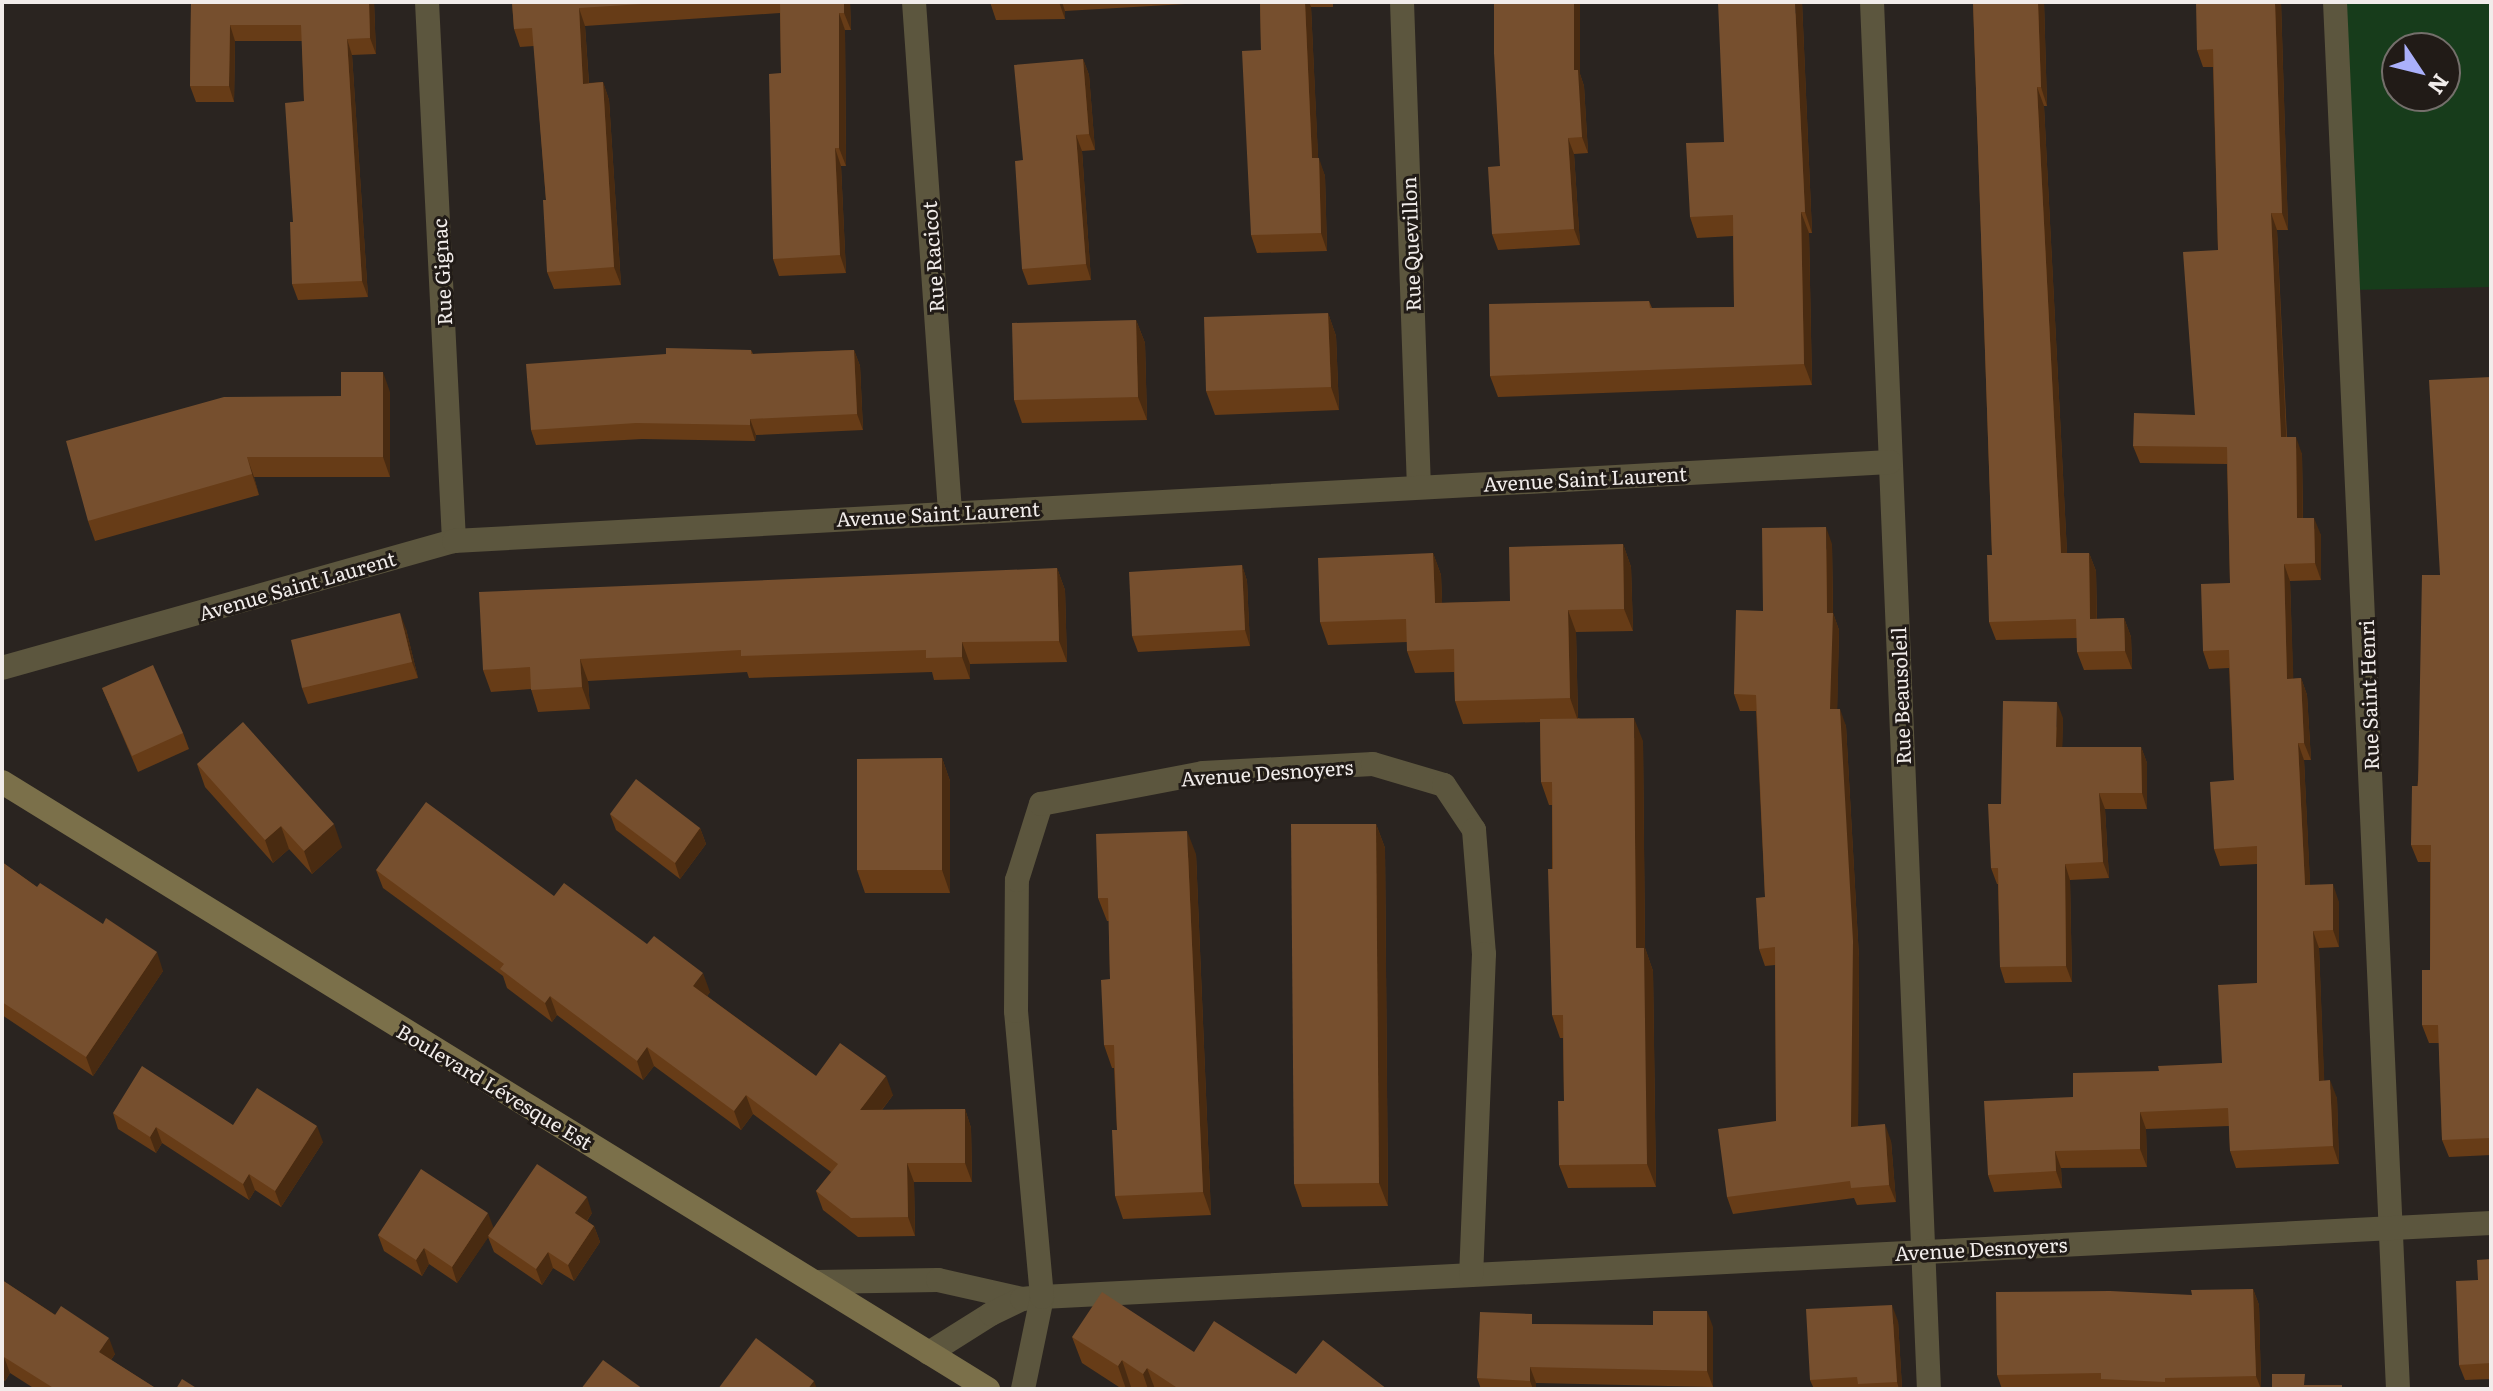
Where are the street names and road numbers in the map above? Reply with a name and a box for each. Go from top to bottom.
street label: Rue Quevillon [1396,176,1424,312]
street label: Rue Racicot [916,201,948,313]
street label: Rue Gignac [426,218,456,326]
street label: Avenue Saint Laurent [1483,461,1687,495]
street label: Avenue Saint Laurent [836,496,1040,530]
street label: Avenue Saint Laurent [196,545,398,625]
street label: Rue Saint Henri [2353,619,2383,771]
street label: Rue Beausoleil [1886,627,1914,765]
street label: Avenue Desnoyers [1180,754,1354,790]
street label: Boulevard Lévesque Est [393,1018,597,1154]
street label: Avenue Desnoyers [1894,1231,2068,1265]

